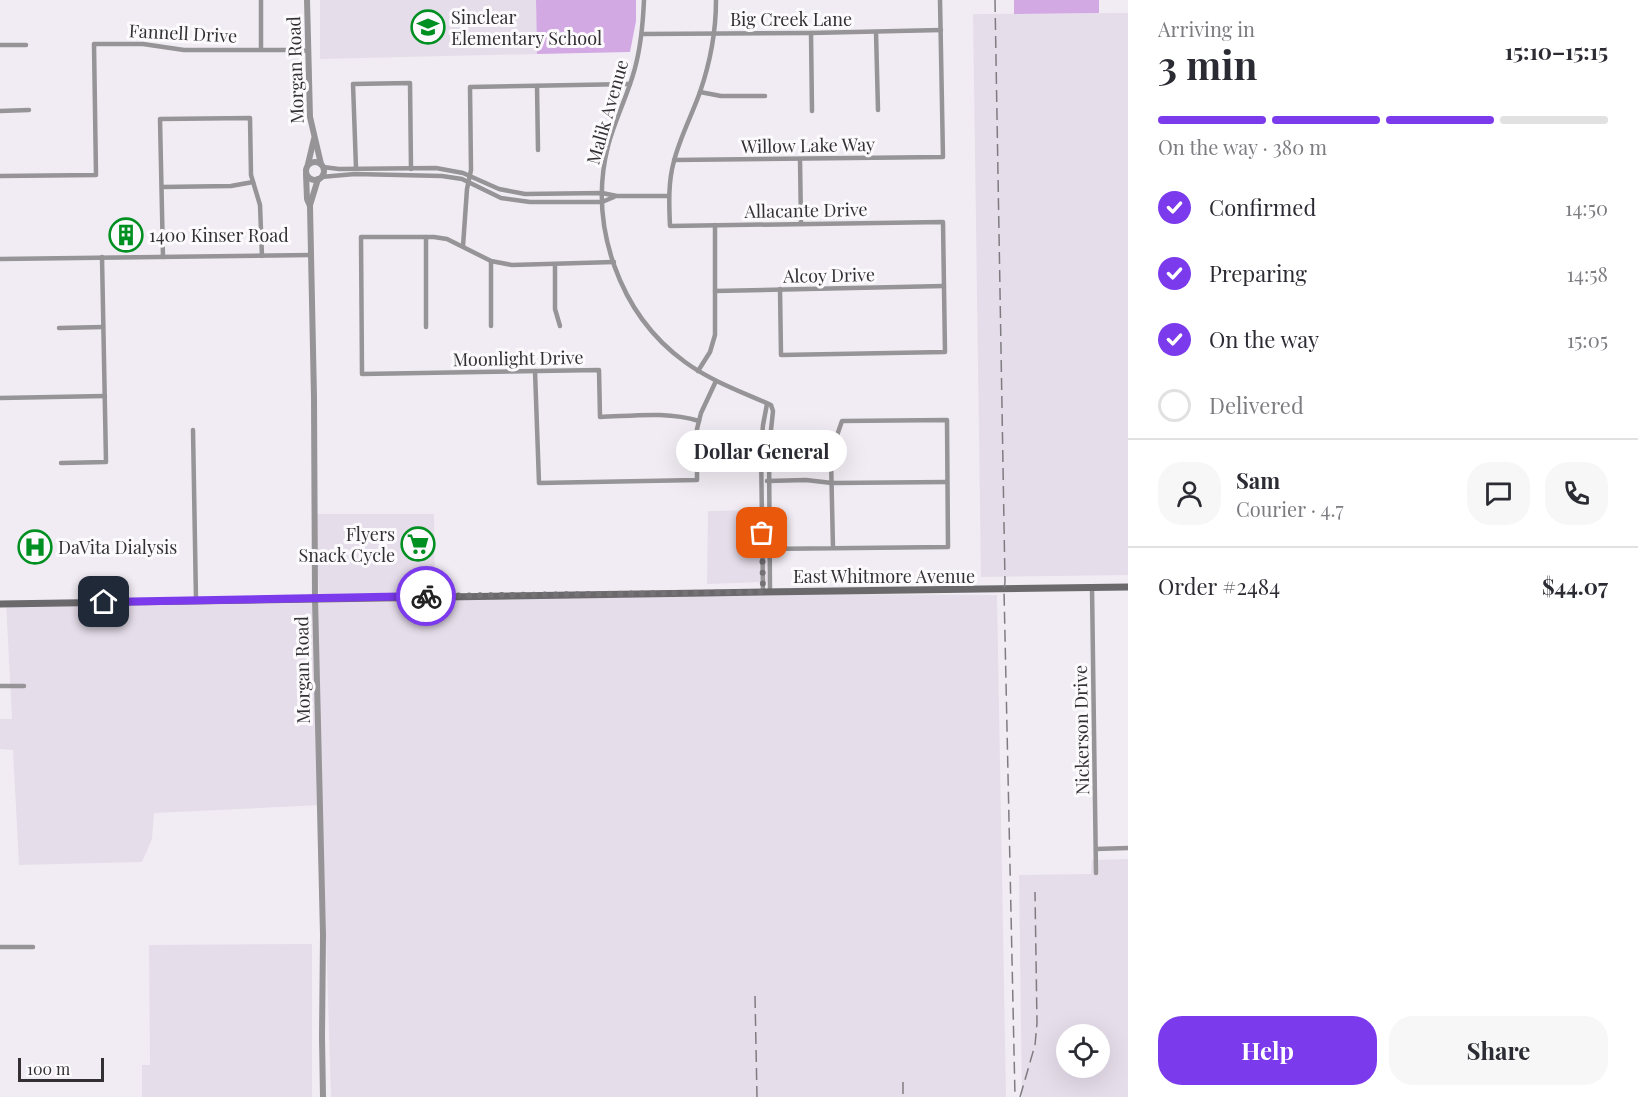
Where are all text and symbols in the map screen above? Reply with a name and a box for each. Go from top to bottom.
place label: Sinclear Elementary School [451,5,602,50]
street label: Big Creek Lane [730,7,852,31]
school or university icon: Sinclear Elementary School [410,9,446,45]
street label: Morgan Road [281,15,309,124]
text: Arriving in [1158,15,1255,42]
street label: Fannell Drive [128,18,238,48]
text: 15:10–15:15 [1505,36,1608,66]
text: 3 min [1158,38,1257,90]
street label: Malik Avenue [581,57,633,167]
street label: Willow Lake Way [740,132,875,158]
text: On the way · 380 m [1158,133,1327,160]
icon: check [1158,191,1191,224]
text: Confirmed [1209,192,1316,222]
text: 14:50 [1565,194,1608,221]
street label: Allacante Drive [743,197,868,223]
building icon: 1400 Kinser Road [108,217,144,253]
place label: 1400 Kinser Road [149,223,289,247]
icon: check [1158,257,1191,290]
text: Preparing [1209,258,1307,288]
text: 14:58 [1567,260,1608,287]
street label: Alcoy Drive [782,262,875,288]
icon: check [1158,323,1191,356]
text: On the way [1209,324,1319,354]
text: 15:05 [1567,326,1608,353]
street label: Moonlight Drive [452,345,584,371]
text: Delivered [1209,390,1304,420]
callout: Dollar General [676,431,848,473]
text: Dollar General [694,437,829,464]
button: person [1158,462,1221,525]
button: chat [1467,462,1530,525]
button: phone [1545,462,1608,525]
text: Sam [1236,465,1280,495]
text: Courier · 4.7 [1236,495,1344,522]
pin [736,507,787,558]
icon: bag [745,516,778,549]
place label: Flyers Snack Cycle [299,522,395,567]
supermarket icon: Flyers Snack Cycle [400,526,436,562]
hospital icon: DaVita Dialysis [17,529,53,565]
place label: DaVita Dialysis [58,535,177,559]
street label: East Whitmore Avenue [793,564,975,588]
courier [396,566,456,626]
text: Order #2484 [1158,571,1280,601]
text: $44.07 [1542,571,1608,601]
pin [78,576,129,627]
icon: bike [410,580,443,613]
icon: home [87,585,120,618]
street label: Morgan Road [289,615,315,724]
street label: Nickerson Drive [1068,665,1094,795]
button: Help [1158,1016,1377,1085]
button: Share [1389,1016,1608,1085]
map controls [1056,1024,1110,1078]
button: locate [1056,1024,1110,1078]
scale bar [18,1055,104,1082]
text: 100 m [27,1058,70,1079]

